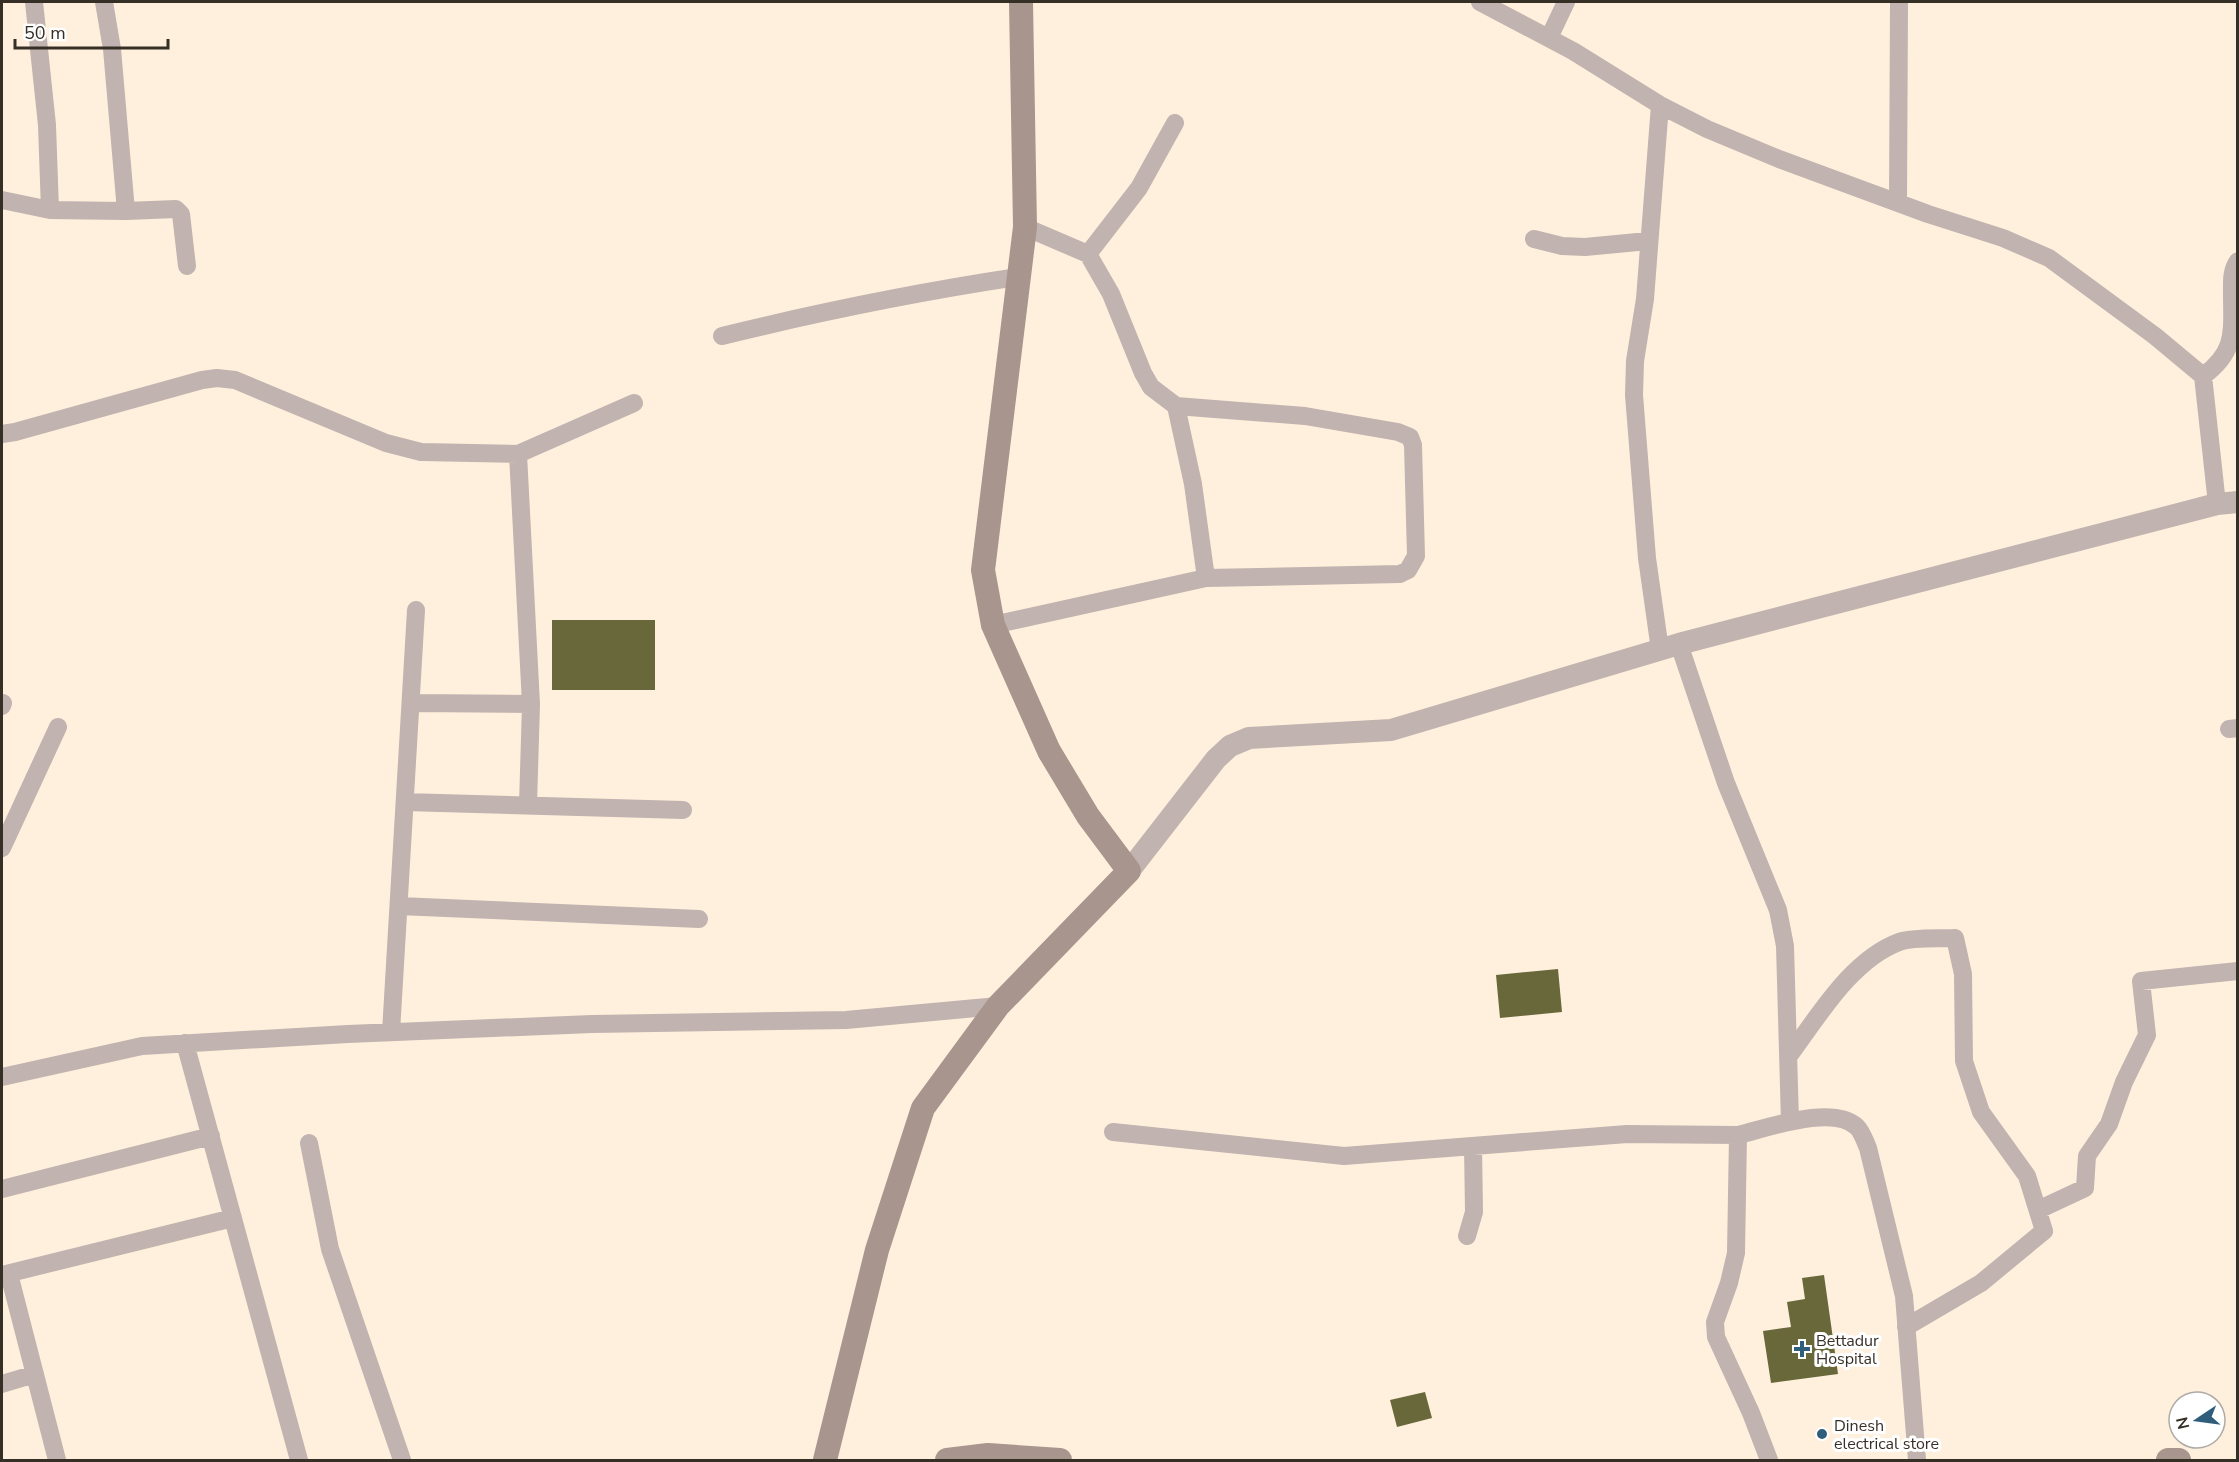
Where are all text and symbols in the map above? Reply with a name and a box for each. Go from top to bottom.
scale bar [15,12,168,50]
text: 50 m [24,21,66,45]
place label: Bettadur Hospital [1816,1330,1879,1370]
marker: Bettadur Hospital [1793,1340,1811,1358]
north arrow [2167,1390,2227,1450]
place label: Dinesh electrical store [1834,1415,1939,1455]
text: N [2171,1415,2195,1431]
marker: Dinesh electrical store [1815,1427,1829,1441]

